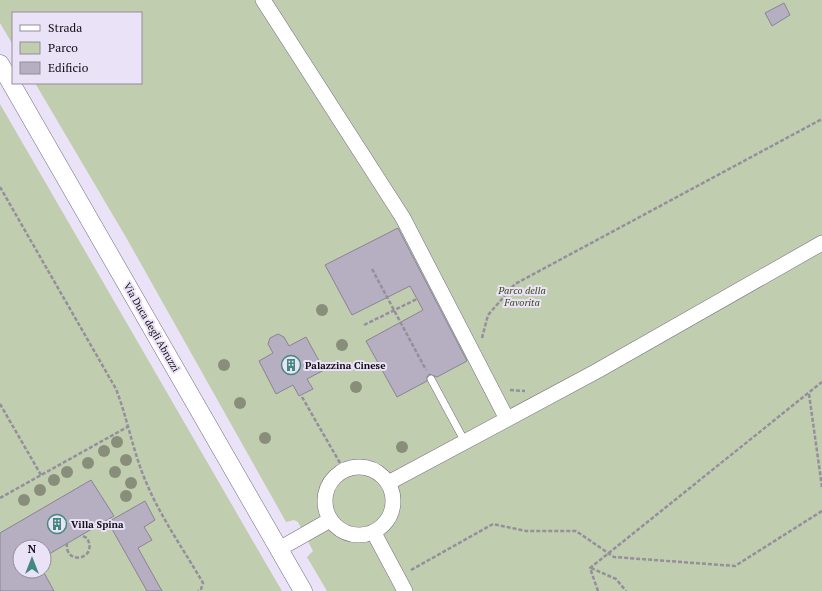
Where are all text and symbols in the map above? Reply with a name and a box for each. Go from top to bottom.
legend [12,12,142,84]
text: Strada [48,20,82,35]
text: Parco [48,40,78,55]
text: Edificio [48,60,89,75]
street label: Via Duca degli Abruzzi [121,280,182,374]
park label: Parco della Favorita [497,284,546,309]
building icon: Palazzina Cinese [280,354,302,376]
place label: Palazzina Cinese [305,359,386,372]
building icon: Villa Spina [46,513,68,535]
place label: Villa Spina [71,518,124,531]
north arrow [12,539,52,579]
text: N [28,542,37,556]

